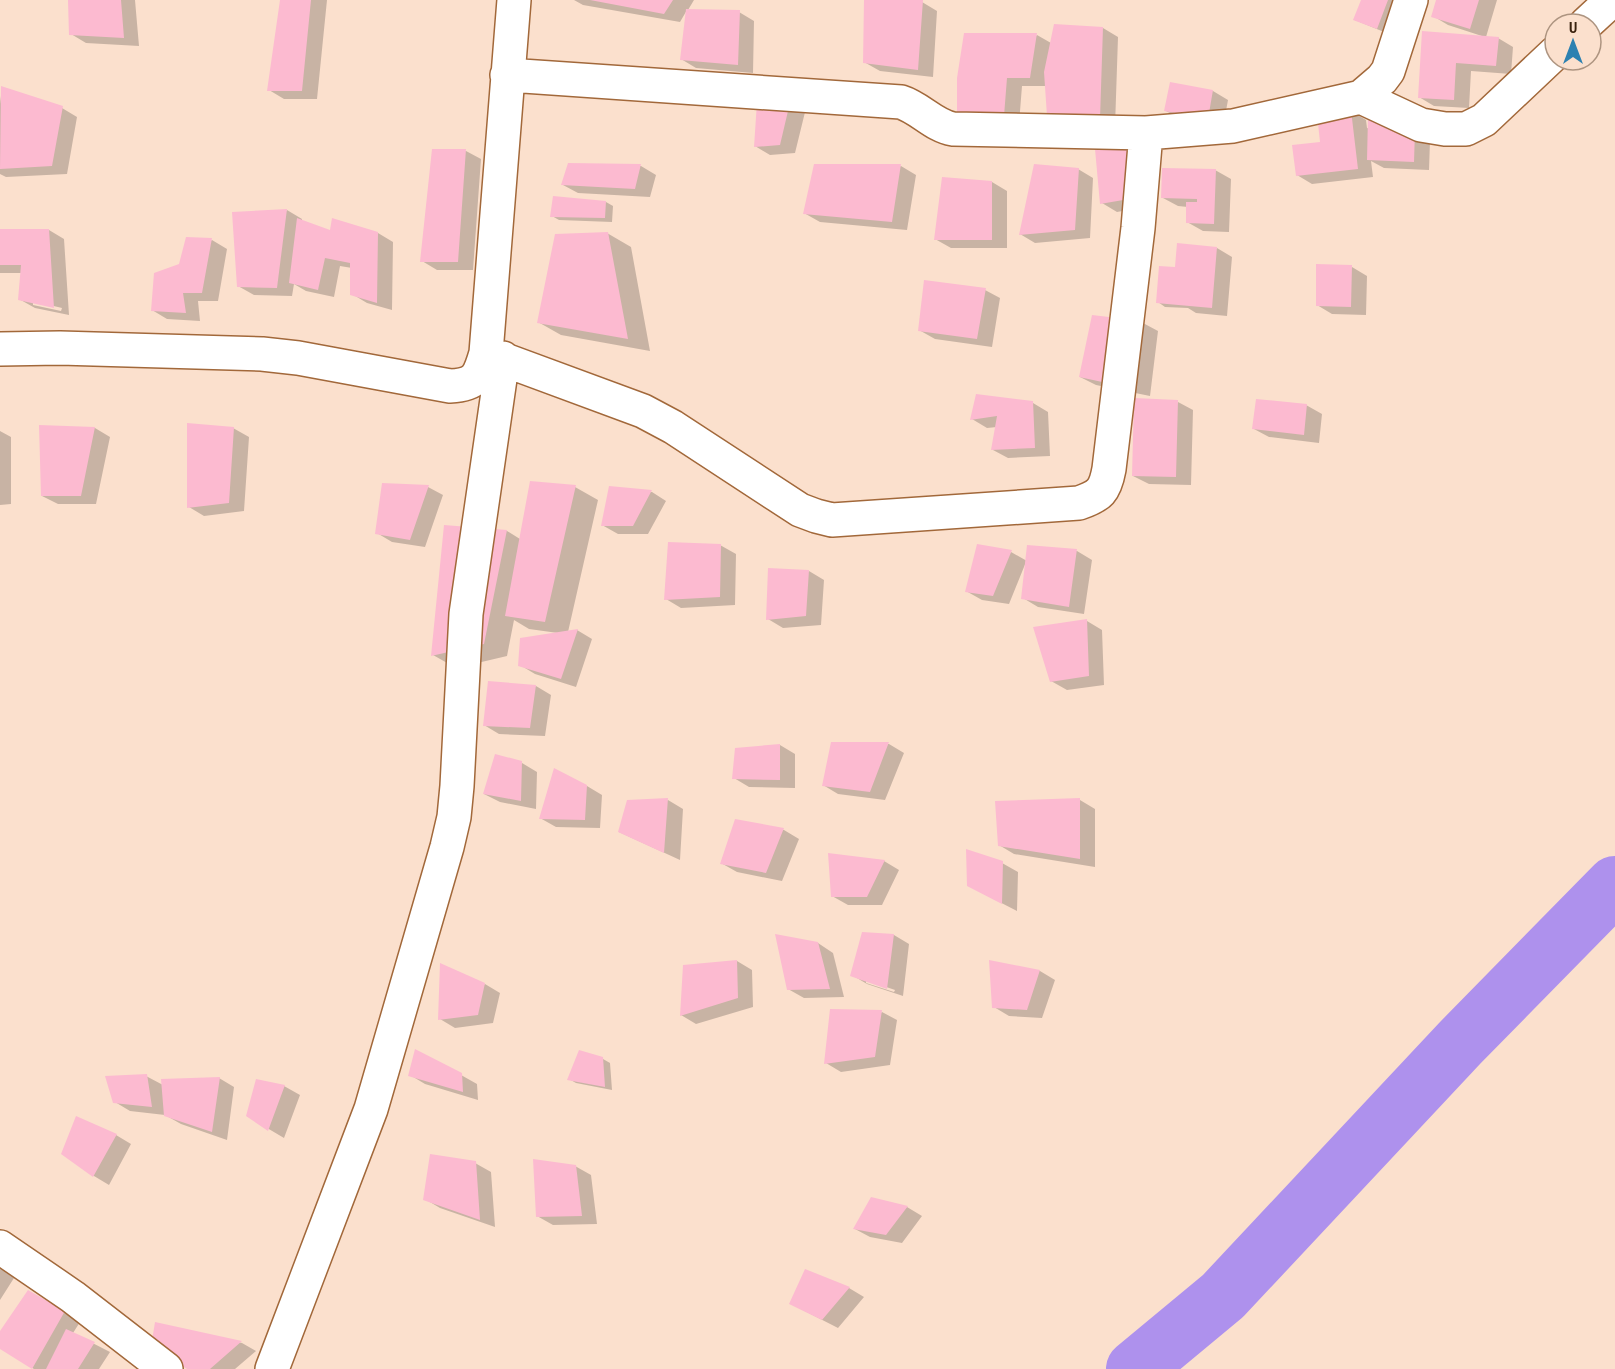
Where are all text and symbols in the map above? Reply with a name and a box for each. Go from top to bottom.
north arrow [1543,12,1603,72]
text: U [1569,17,1577,37]

